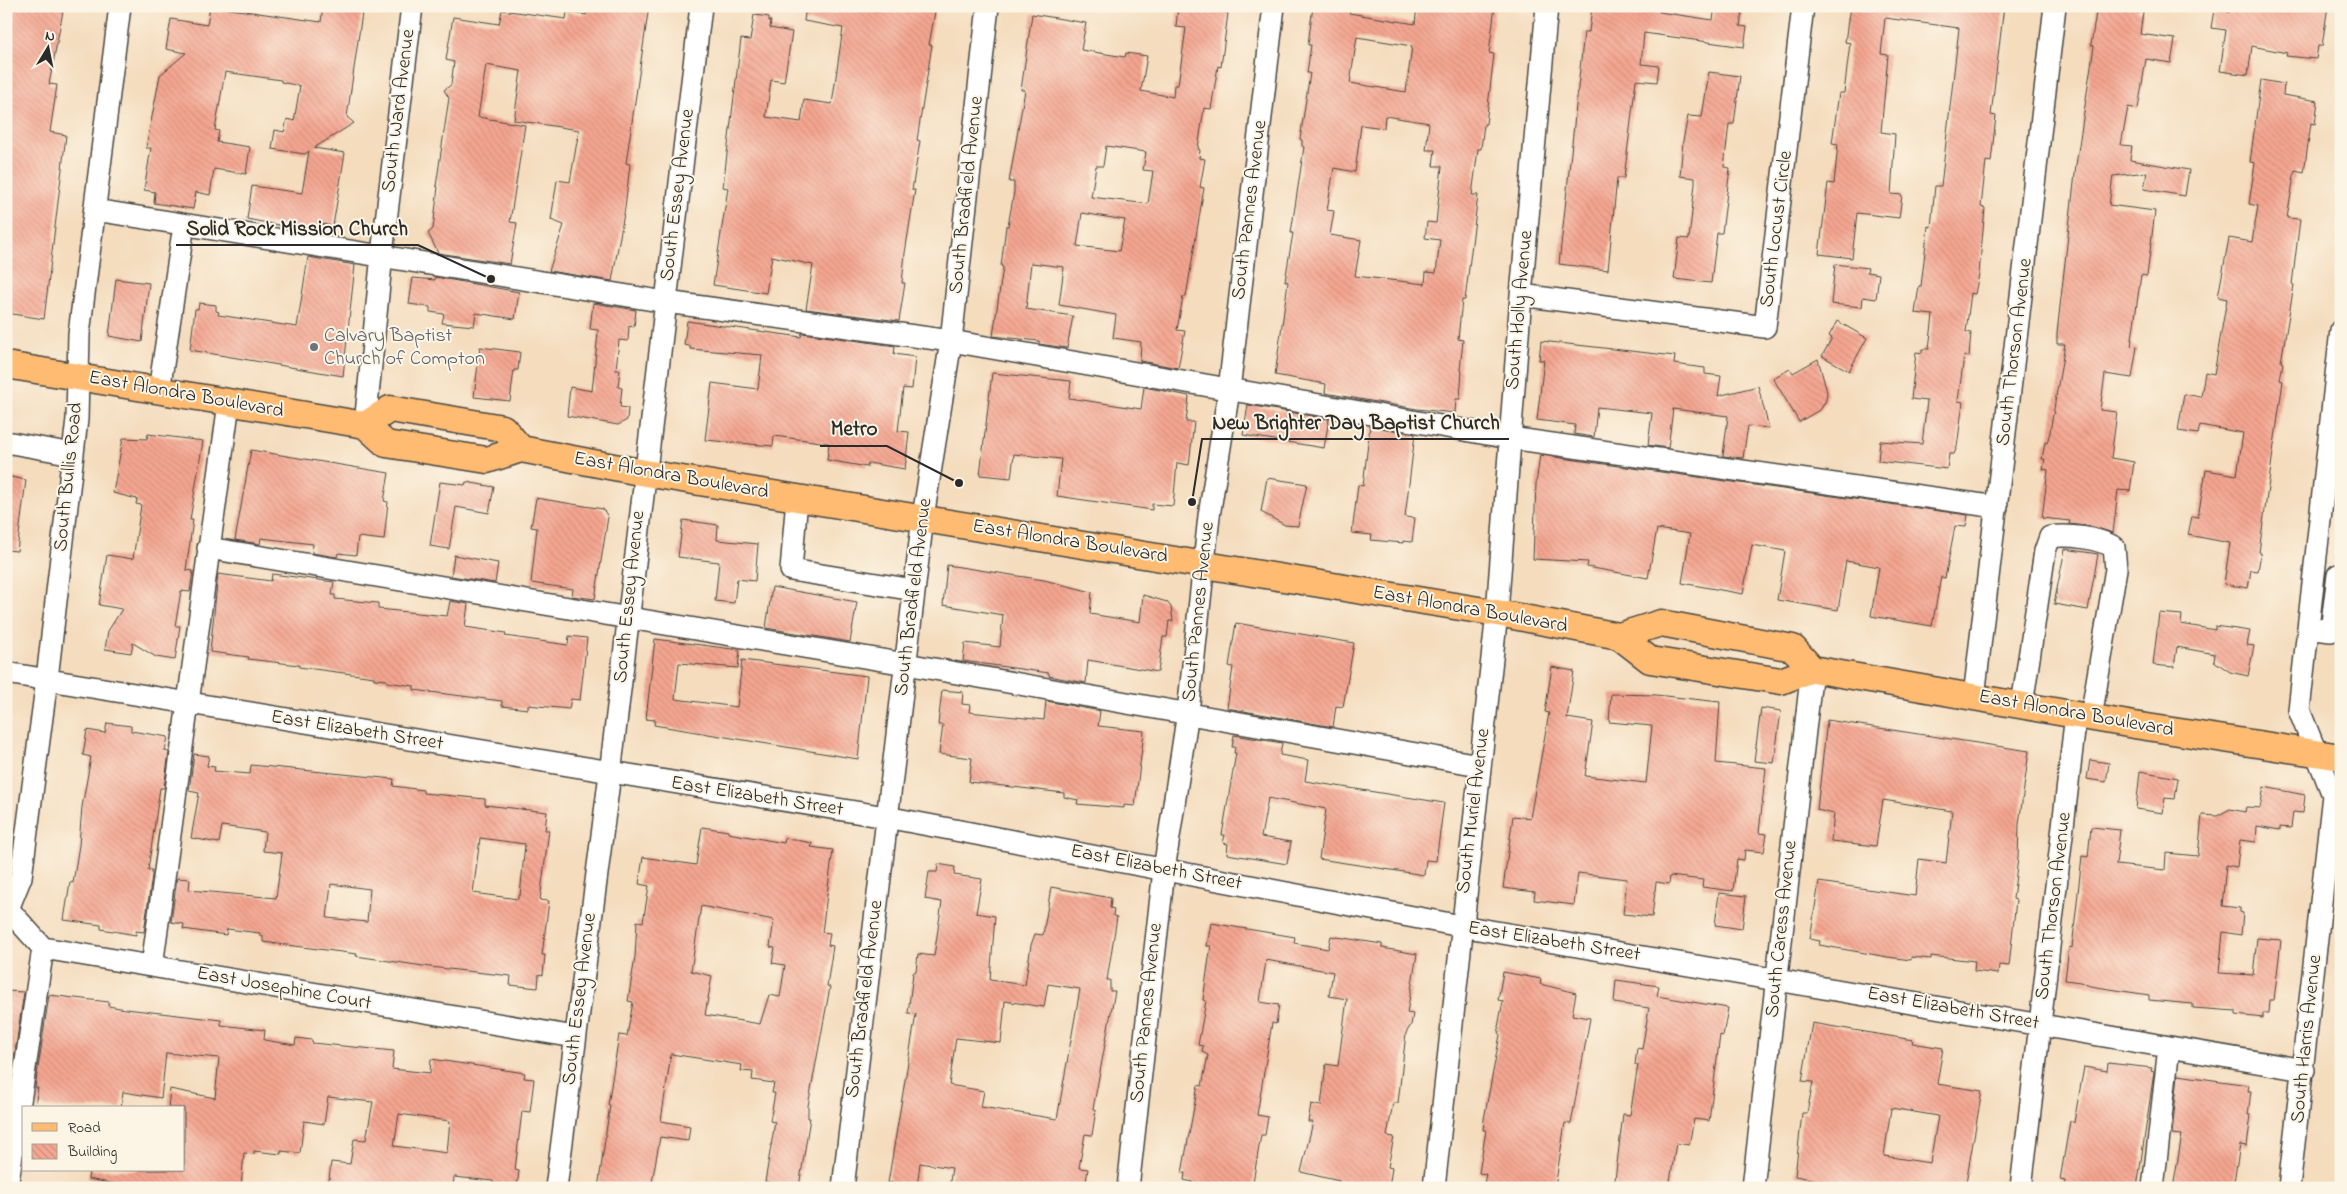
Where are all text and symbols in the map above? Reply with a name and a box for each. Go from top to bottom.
north arrow [22,22,72,72]
text: N [44,26,56,48]
street label: South Ward Avenue [375,28,423,194]
street label: South Bradfield Avenue [942,95,992,295]
street label: South Essey Avenue [653,107,703,283]
street label: South Pannes Avenue [1225,119,1275,301]
street label: South Locust Circle [1753,149,1801,309]
callout: Solid Rock Mission Church [176,209,418,245]
text: Solid Rock Mission Church [186,215,408,245]
street label: South Holly Avenue [1499,229,1541,391]
street label: South Thorson Avenue [1989,257,2041,447]
place label: Calvary Baptist Church of Compton [324,322,485,374]
marker: Calvary Baptist Church of Compton [308,341,320,353]
street label: East Alondra Boulevard [86,364,286,426]
street label: South Bullis Road [47,401,91,553]
callout: New Brighter Day Baptist Church [1202,403,1509,439]
text: New Brighter Day Baptist Church [1212,409,1500,441]
callout: Metro [820,410,887,446]
text: Metro [831,415,877,445]
street label: East Alondra Boulevard [571,445,771,507]
street label: South Bradfield Avenue [887,497,941,697]
street label: South Essey Avenue [607,509,653,685]
street label: East Alondra Boulevard [970,512,1170,572]
street label: South Pannes Avenue [1175,521,1223,703]
street label: East Alondra Boulevard [1370,579,1570,641]
street label: East Alondra Boulevard [1976,683,2176,745]
street label: East Elizabeth Street [269,703,446,759]
street label: South Muriel Avenue [1449,727,1499,895]
street label: East Elizabeth Street [669,769,846,825]
street label: South Thorson Avenue [2028,811,2080,1001]
street label: East Elizabeth Street [1068,837,1245,899]
street label: South Caress Avenue [1758,839,1806,1019]
street label: South Bradfield Avenue [838,899,892,1099]
street label: South Essey Avenue [555,911,605,1087]
street label: East Elizabeth Street [1466,914,1643,970]
street label: South Pannes Avenue [1123,922,1171,1104]
street label: South Harris Avenue [2284,953,2330,1125]
street label: East Josephine Court [194,959,374,1019]
street label: East Elizabeth Street [1865,980,2042,1038]
legend [22,1106,185,1172]
text: Road [68,1117,101,1139]
text: Building [67,1141,117,1164]

